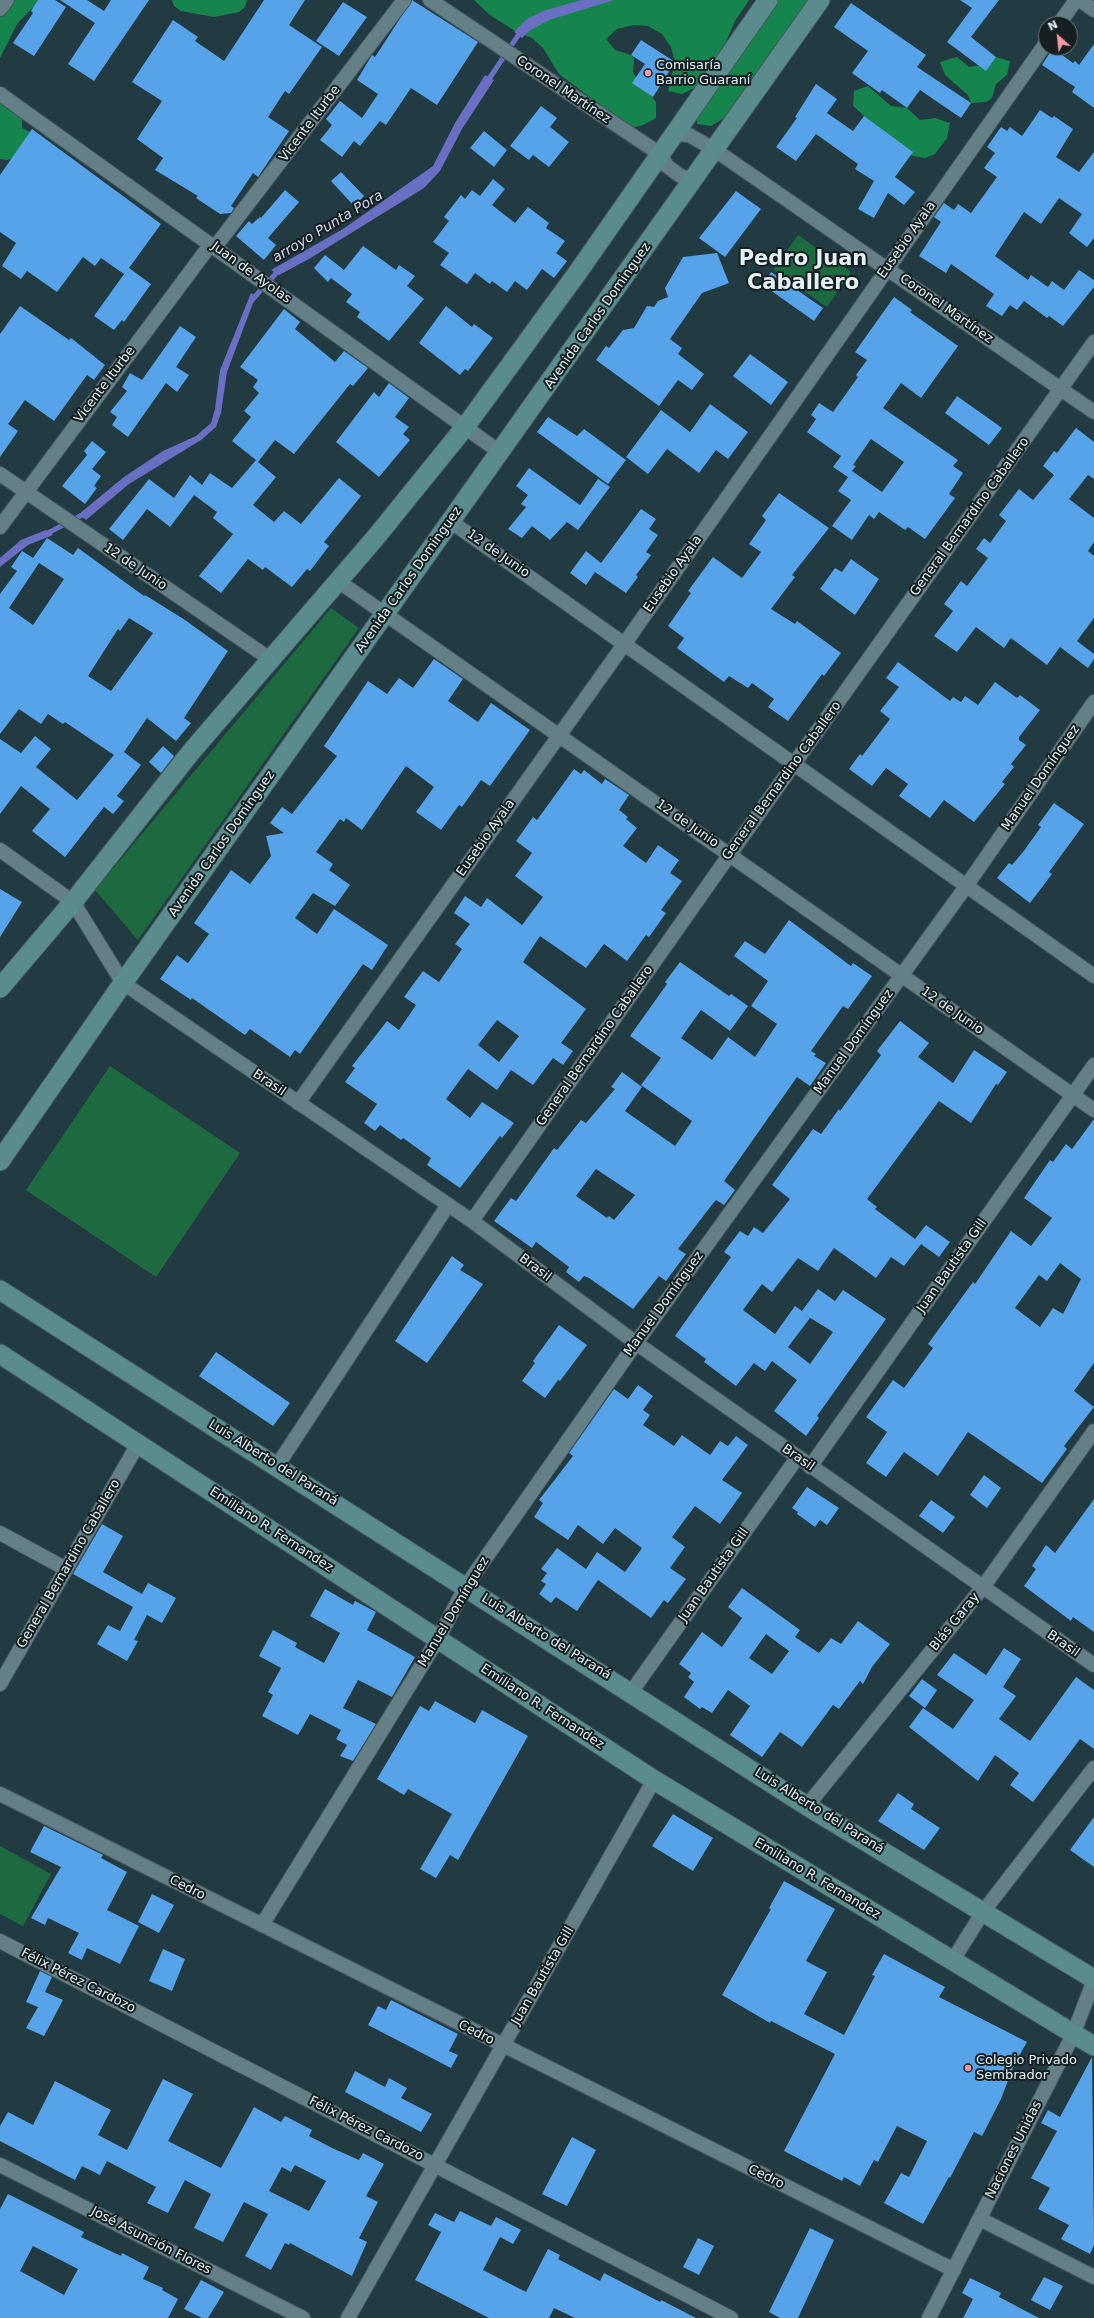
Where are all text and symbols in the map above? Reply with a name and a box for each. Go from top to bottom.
north arrow [1038,16,1078,56]
text: N [1046,18,1060,34]
street label: Coronel Martínez [513,53,613,127]
place label: Comisaría Barrio Guaraní [656,58,750,89]
marker: Comisaría Barrio Guaraní [643,68,653,78]
street label: Vicente Iturbe [276,83,344,165]
water label: arroyo Punta Pora [270,187,386,267]
street label: Eusebio Ayala [875,198,939,282]
street label: Juan de Ayolas [208,239,294,307]
street label: Avenida Carlos Dominguez [542,240,654,392]
district label: Pedro Juan Caballero [739,247,867,297]
street label: Coronel Martínez [896,271,996,347]
street label: Vicente Iturbe [71,344,139,426]
street label: General Bernardino Caballero [907,435,1033,599]
street label: Avenida Carlos Dominguez [353,504,465,656]
street label: 12 de Junio [464,527,532,581]
street label: Eusebio Ayala [641,532,705,616]
street label: 12 de Junio [100,540,170,594]
street label: General Bernardino Caballero [719,699,845,863]
street label: Manuel Domínguez [999,722,1083,834]
street label: Avenida Carlos Dominguez [166,768,278,920]
street label: Eusebio Ayala [454,796,518,880]
street label: 12 de Junio [653,797,721,851]
street label: General Bernardino Caballero [533,963,657,1129]
street label: 12 de Junio [918,984,986,1038]
street label: Manuel Domínguez [811,987,897,1097]
street label: Brasil [250,1066,288,1100]
street label: Juan Bautista Gill [914,1216,990,1316]
street label: Manuel Domínguez [621,1249,707,1359]
street label: Brasil [516,1251,554,1285]
street label: Luis Alberto del Paraná [205,1417,341,1509]
street label: Brasil [779,1441,817,1475]
street label: General Bernardino Caballero [14,1477,124,1651]
street label: Emiliano R. Fernandez [206,1484,336,1576]
street label: Juan Bautista Gill [676,1525,752,1625]
street label: Manuel Domínguez [415,1554,493,1670]
street label: Blás Garay [927,1590,983,1654]
street label: Luis Alberto del Paraná [478,1591,614,1683]
street label: Brasil [1044,1627,1082,1661]
street label: Emiliano R. Fernandez [477,1661,607,1753]
street label: Luis Alberto del Paraná [751,1765,887,1857]
street label: Emiliano R. Fernandez [751,1835,883,1923]
street label: Cedro [166,1872,208,1904]
street label: Juan Bautista Gill [508,1924,578,2028]
street label: Félix Pérez Cardozo [18,1945,138,2017]
street label: Cedro [455,2017,497,2049]
place label: Colegio Privado Sembrador [976,2053,1077,2084]
marker: Colegio Privado Sembrador [963,2063,973,2073]
street label: Félix Pérez Cardozo [306,2093,426,2165]
street label: Naciones Unidas [983,2098,1045,2202]
street label: Cedro [745,2162,787,2192]
street label: José Asunción Flores [88,2204,214,2278]

